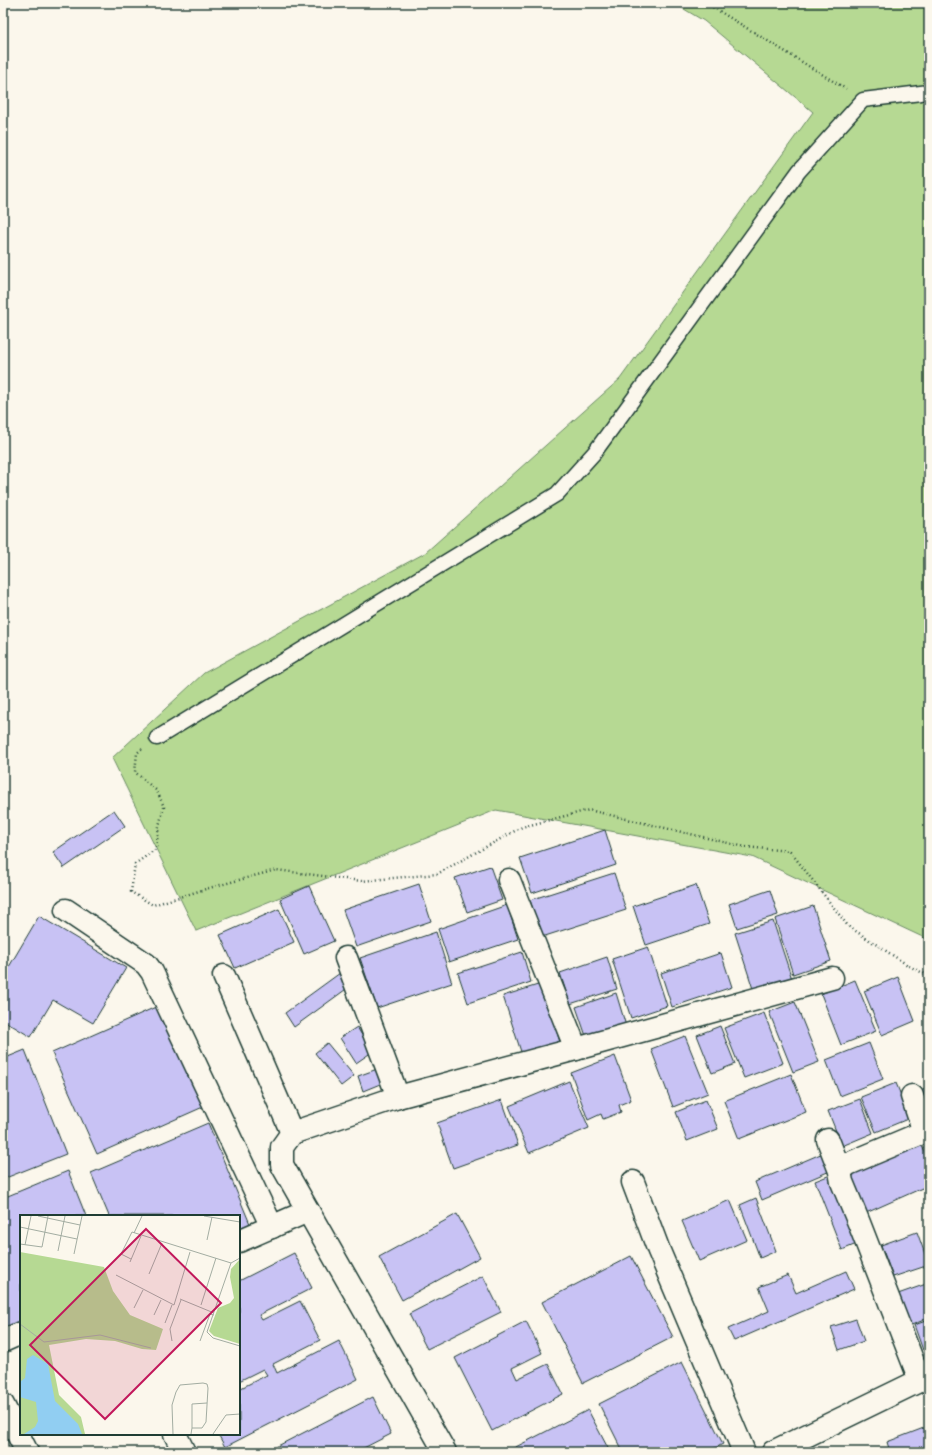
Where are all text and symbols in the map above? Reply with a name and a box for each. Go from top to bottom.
inset map [20,1215,240,1435]

